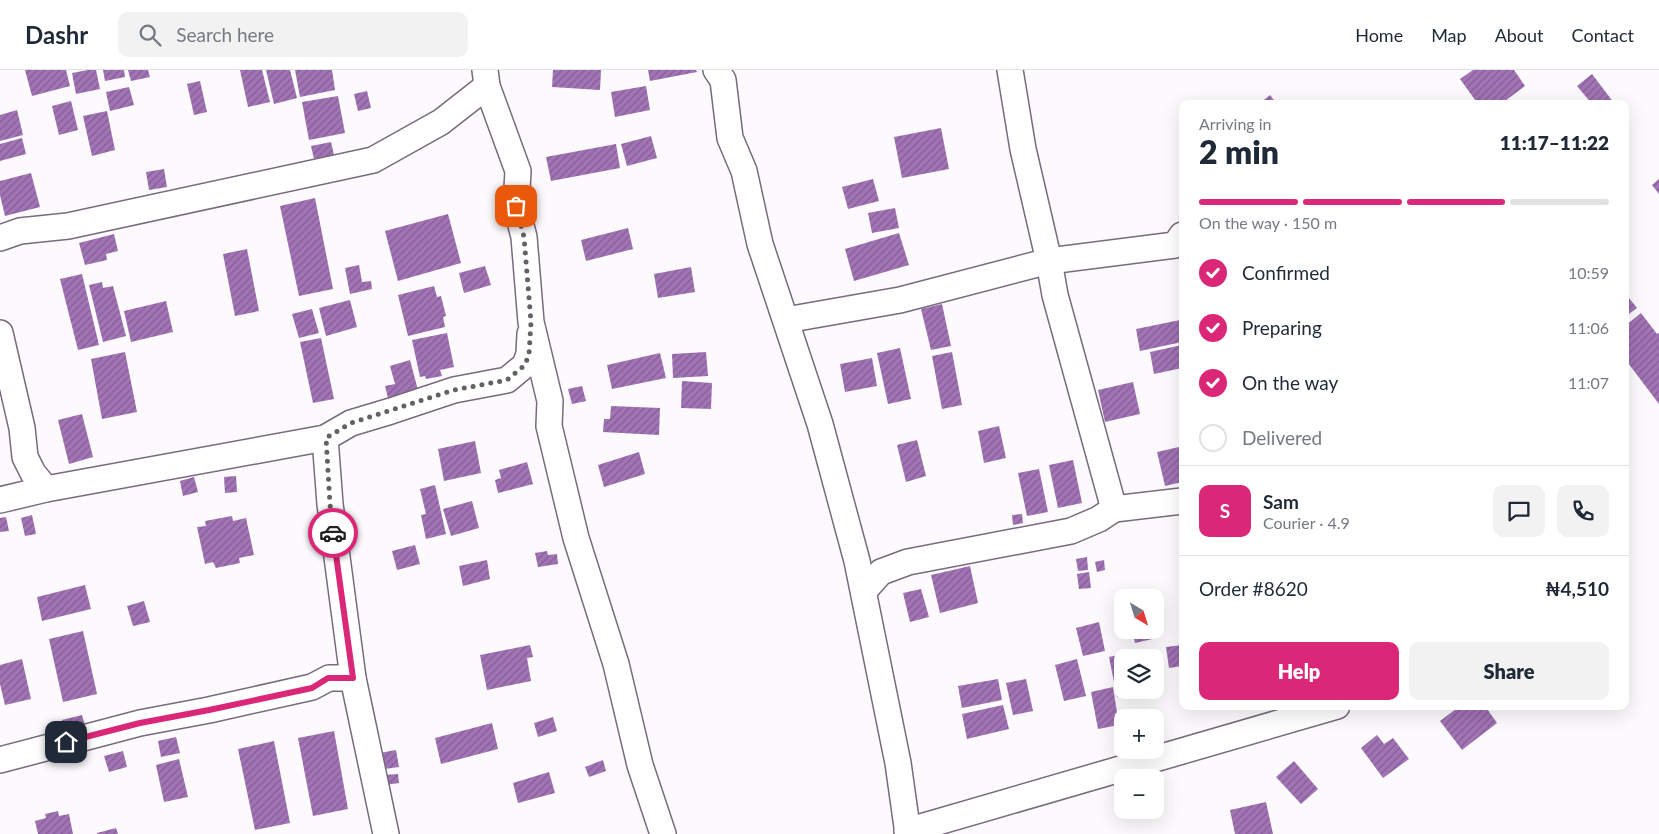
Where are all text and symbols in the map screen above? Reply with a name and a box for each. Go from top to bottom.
search box [118,12,468,57]
text: Dashr [25,20,88,49]
icon: search [136,21,164,49]
text: Search here [176,23,274,46]
text: Home [1355,24,1403,46]
text: Map [1431,24,1467,46]
text: About [1495,24,1544,46]
text: Contact [1572,24,1634,46]
text: Arriving in [1199,114,1272,133]
text: 11:17–11:22 [1500,131,1609,154]
text: 2 min [1199,132,1279,171]
pin [495,185,537,227]
icon: bag [502,192,530,220]
text: On the way · 150 m [1199,213,1337,232]
icon: check [1199,259,1227,287]
text: Confirmed [1242,261,1330,284]
text: 10:59 [1568,263,1609,282]
icon: check [1199,314,1227,342]
text: Preparing [1242,316,1322,339]
text: 11:06 [1568,318,1609,337]
icon: check [1199,369,1227,397]
text: On the way [1242,371,1338,394]
text: 11:07 [1568,373,1609,392]
text: Delivered [1242,426,1322,449]
button: chat [1493,485,1545,537]
button: phone [1557,485,1609,537]
text: Sam [1263,490,1299,513]
text: S [1220,499,1230,522]
courier [308,508,358,558]
text: Courier · 4.9 [1263,513,1350,532]
icon: car [319,519,347,547]
text: Order #8620 [1199,577,1308,600]
text: ₦4,510 [1545,577,1609,600]
north arrow [1114,589,1164,639]
map controls [1114,589,1164,819]
button: Help [1199,642,1399,700]
button: Share [1409,642,1609,700]
button: layers [1114,649,1164,699]
button: + [1114,709,1164,759]
pin [45,721,87,763]
icon: home [52,728,80,756]
button: − [1114,769,1164,819]

